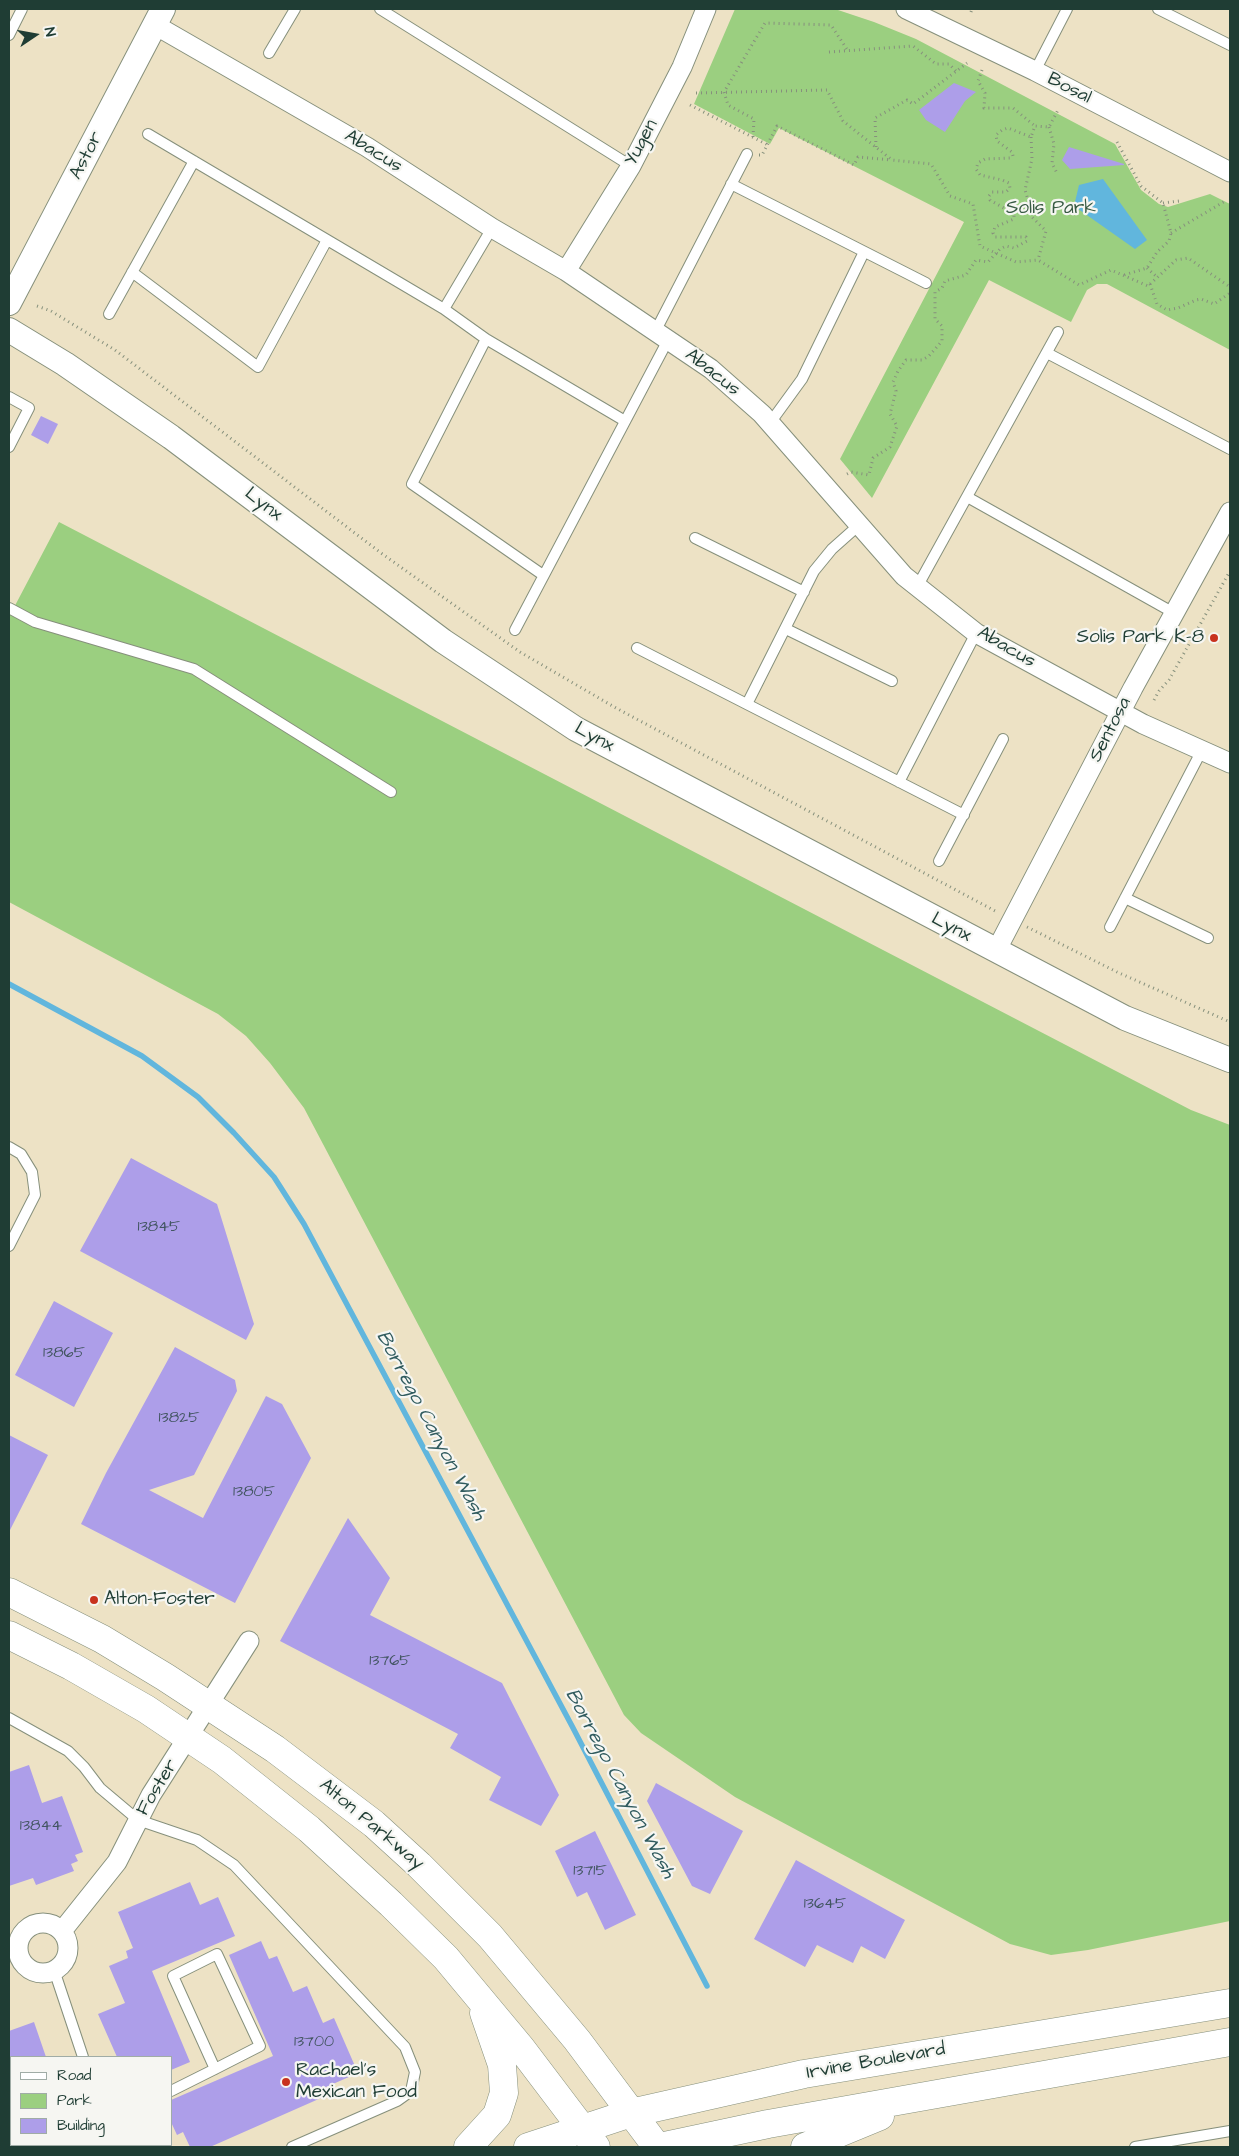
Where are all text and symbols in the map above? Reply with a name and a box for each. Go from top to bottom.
north arrow [10,10,60,60]
text: N [39,26,60,38]
street label: Bosal [1043,68,1095,110]
street label: Yugen [620,116,664,170]
street label: Abacus [340,125,406,179]
street label: Astor [65,128,109,184]
park label: Solis Park [1006,198,1096,220]
street label: Abacus [680,344,744,402]
street label: Lynx [239,483,287,527]
street label: Abacus [973,622,1039,674]
place label: Solis Park K-8 [1077,627,1204,649]
marker: Solis Park K-8 [1208,632,1220,644]
street label: Sentosa [1085,694,1137,766]
street label: Lynx [570,718,618,758]
street label: Lynx [927,908,975,948]
house number: 13845 [138,1218,180,1238]
water label: Borrego Canyon Wash [370,1327,490,1525]
house number: 13865 [43,1344,85,1364]
house number: 13825 [158,1409,200,1429]
house number: 13805 [233,1483,275,1503]
place label: Alton-Foster [104,1589,215,1611]
marker: Alton-Foster [88,1594,100,1606]
house number: 13765 [369,1652,411,1672]
water label: Borrego Canyon Wash [559,1685,679,1883]
street label: Foster [132,1756,184,1820]
street label: Alton Parkway [314,1774,428,1876]
house number: 13844 [20,1817,62,1837]
house number: 13715 [573,1862,607,1882]
house number: 13645 [804,1895,846,1915]
house number: 13700 [294,2033,334,2053]
street label: Irvine Boulevard [805,2039,947,2085]
legend [10,2056,172,2146]
place label: Rachael's Mexican Food [296,2060,417,2104]
text: Road [57,2065,91,2086]
marker: Rachael's Mexican Food [280,2076,292,2088]
text: Park [57,2090,92,2111]
text: Building [57,2115,105,2136]

